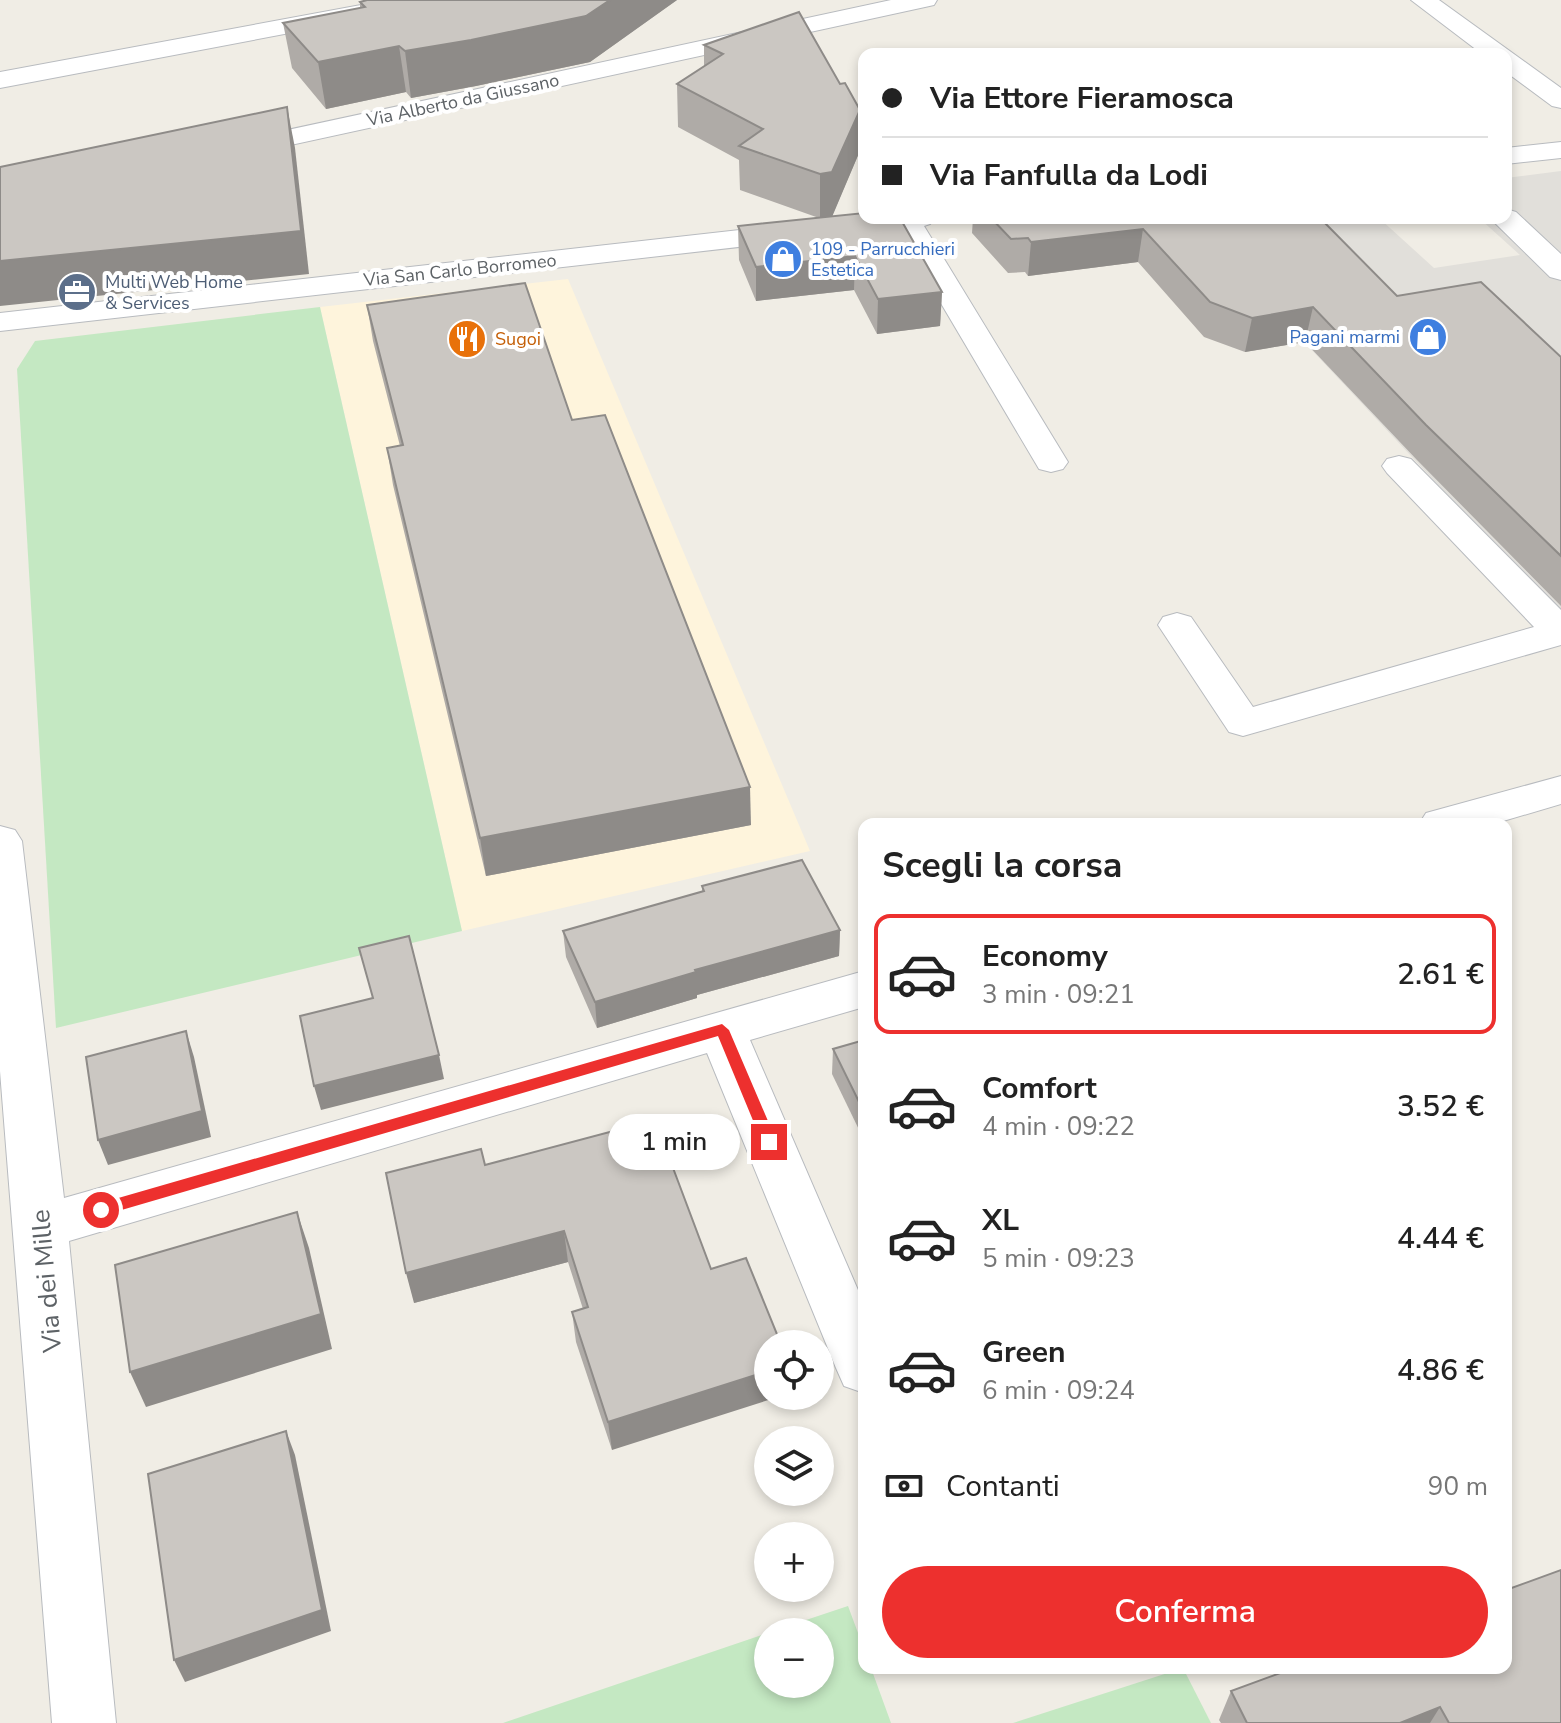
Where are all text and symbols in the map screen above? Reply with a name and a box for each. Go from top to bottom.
street label: Via Alberto da Giussano [364,68,561,132]
text: Via Ettore Fieramosca [930,78,1234,119]
text: Via Fanfulla da Lodi [930,155,1208,196]
place label: 109 - Parrucchieri Estetica [811,237,955,282]
shop icon: 109 - Parrucchieri Estetica [762,238,804,280]
street label: Via San Carlo Borromeo [361,248,558,292]
place label: Multi Web Home & Services [105,270,243,315]
office icon: Multi Web Home & Services [56,271,98,313]
shop icon: Pagani marmi [1407,316,1449,358]
restaurant icon: Sugoi [446,318,488,360]
place label: Pagani marmi [1289,325,1400,349]
place label: Sugoi [495,327,541,351]
text: Scegli la corsa [882,841,1122,890]
text: Economy [982,936,1108,977]
icon: car [886,938,958,1010]
text: 2.61 € [1397,954,1484,995]
text: 3 min · 09:21 [982,977,1135,1012]
text: Comfort [982,1068,1097,1109]
icon: car [886,1070,958,1142]
text: 3.52 € [1397,1086,1484,1127]
text: 4 min · 09:22 [982,1109,1135,1144]
callout: 1 min [609,1114,741,1170]
text: 1 min [641,1124,707,1159]
route end [751,1124,787,1160]
route start [83,1192,119,1228]
text: XL [982,1200,1019,1241]
icon: car [886,1202,958,1274]
street label: Via dei Mille [23,1208,70,1355]
text: 4.44 € [1397,1218,1484,1259]
text: 5 min · 09:23 [982,1241,1135,1276]
map controls [754,1330,834,1698]
button: locate [754,1330,834,1410]
text: Green [982,1332,1066,1373]
icon: car [886,1334,958,1406]
text: 4.86 € [1397,1350,1484,1391]
text: 6 min · 09:24 [982,1373,1135,1408]
button: layers [754,1426,834,1506]
icon: cash [882,1464,926,1508]
text: Contanti [946,1466,1060,1507]
text: 90 m [1428,1469,1488,1504]
button: + [754,1522,834,1602]
button: Conferma [882,1566,1488,1658]
button: − [754,1618,834,1698]

